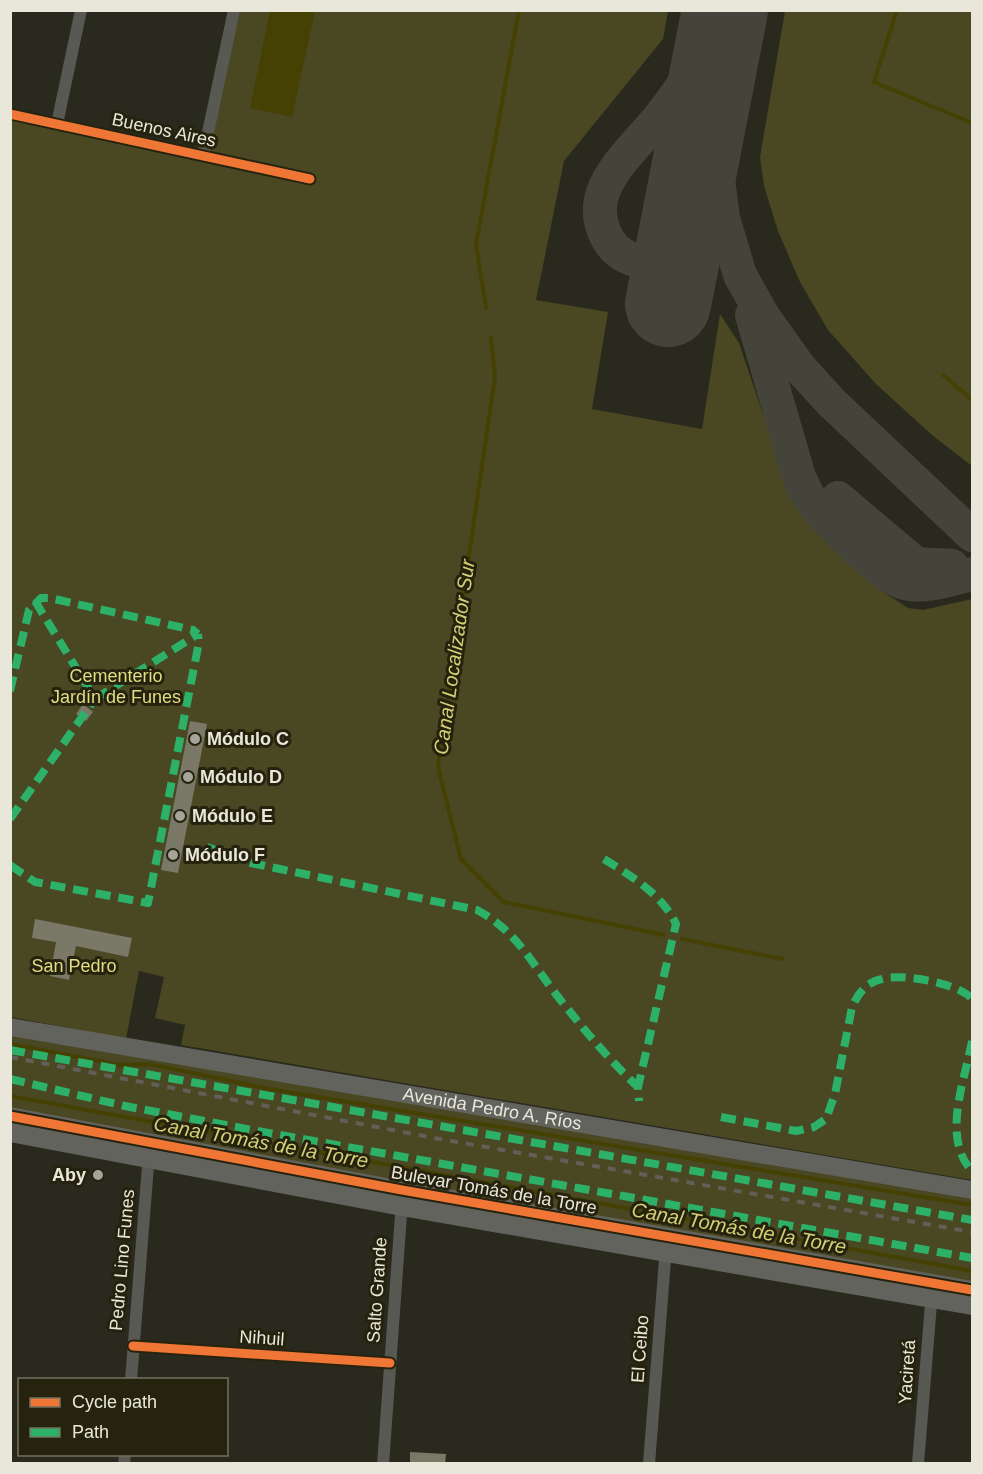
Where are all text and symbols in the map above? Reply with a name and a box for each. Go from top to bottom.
street label: Buenos Aires [110,109,218,151]
water label: Canal Localizador Sur [429,557,479,756]
park label: Cementerio Jardín de Funes [51,666,181,707]
place label: Módulo C [207,729,289,749]
marker: Módulo C [188,732,202,746]
place label: Módulo D [200,767,282,787]
marker: Módulo D [181,770,195,784]
place label: Módulo E [192,806,273,826]
marker: Módulo E [173,809,187,823]
place label: Módulo F [185,845,265,865]
marker: Módulo F [166,848,180,862]
park label: San Pedro [31,956,117,976]
street label: Avenida Pedro A. Ríos [401,1084,583,1134]
water label: Canal Tomás de la Torre [152,1112,370,1172]
street label: Bulevar Tomás de la Torre [390,1162,598,1218]
place label: Aby [52,1165,86,1185]
marker: Aby [91,1168,105,1182]
street label: Pedro Lino Funes [106,1188,138,1332]
water label: Canal Tomás de la Torre [630,1198,848,1258]
street label: Salto Grande [363,1236,391,1344]
street label: El Ceibo [628,1314,652,1384]
street label: Nihuil [239,1326,285,1350]
street label: Yaciretá [895,1338,919,1405]
legend [18,1378,228,1456]
text: Cycle path [72,1392,157,1412]
text: Path [72,1422,109,1442]

